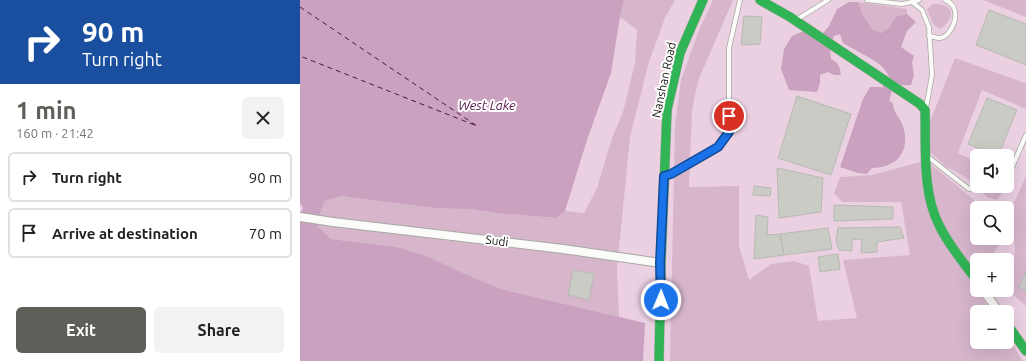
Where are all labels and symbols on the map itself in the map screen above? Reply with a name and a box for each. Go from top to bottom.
street label: Nanshan Road [649,41,678,119]
water label: West Lake [458,98,516,112]
pin [712,99,746,133]
street label: Sudi [485,233,509,248]
position arrow [640,279,682,321]

